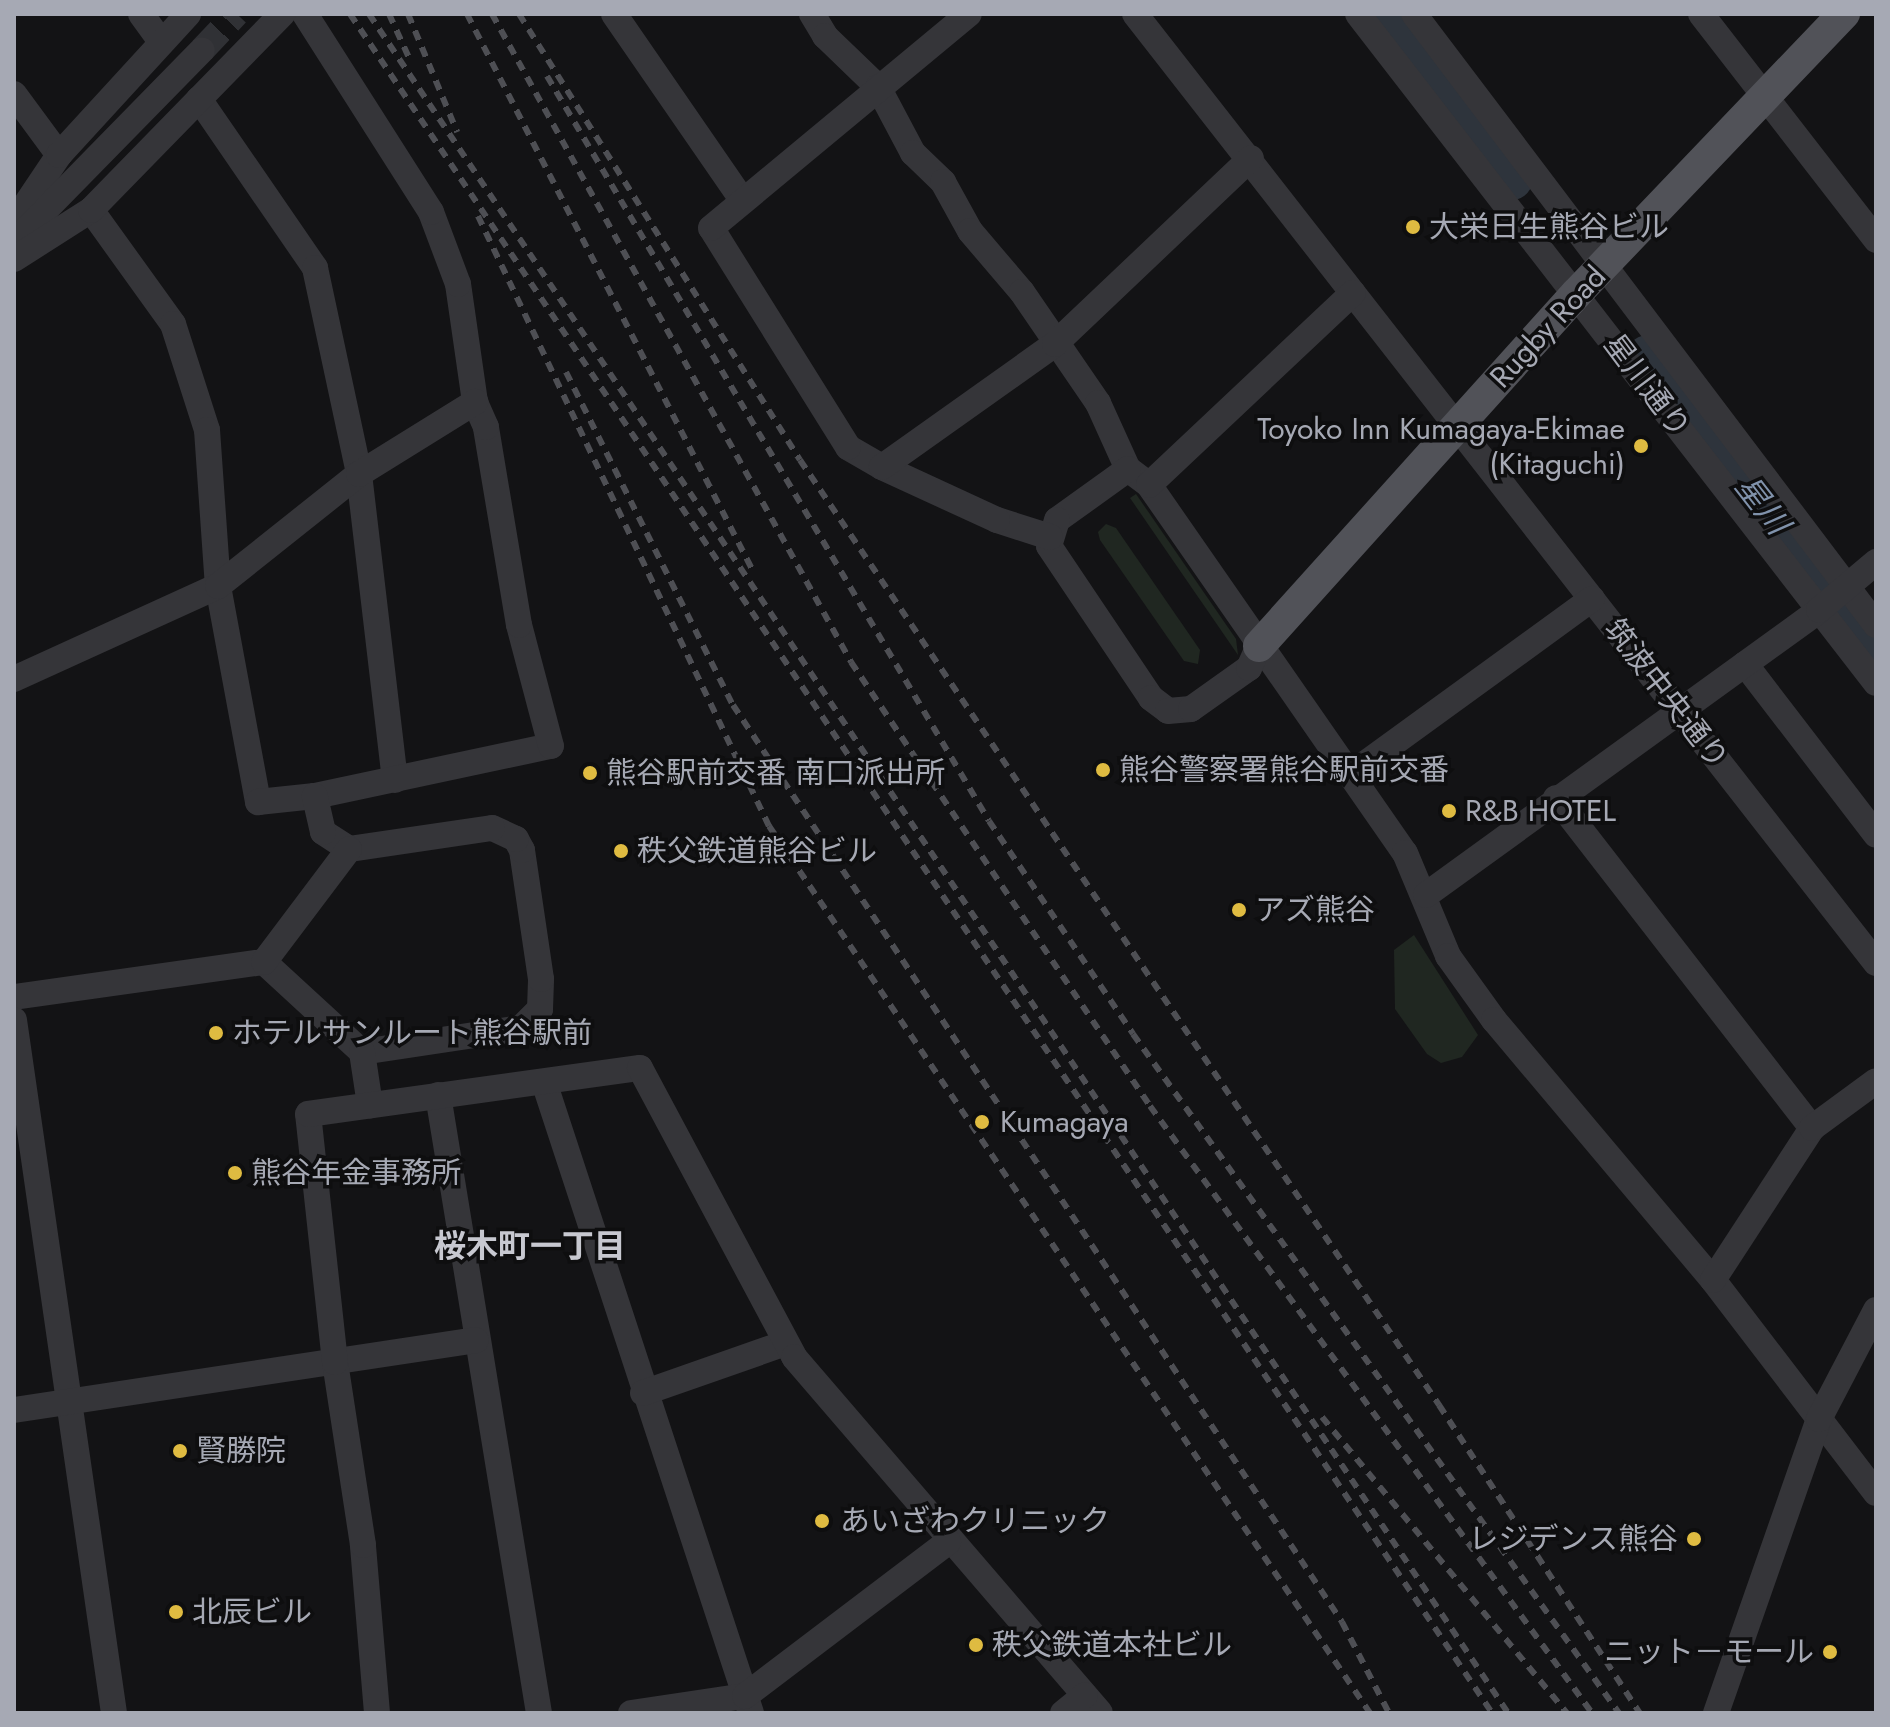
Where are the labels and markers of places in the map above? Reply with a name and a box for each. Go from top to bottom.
place label: 大栄日生熊谷ビル [1429,209,1669,245]
marker: 大栄日生熊谷ビル [1404,218,1422,236]
place label: Toyoko Inn Kumagaya-Ekimae (Kitaguchi) [1257,411,1625,482]
marker: Toyoko Inn Kumagaya-Ekimae (Kitaguchi) [1632,437,1650,455]
place label: 熊谷警察署熊谷駅前交番 [1119,752,1449,788]
place label: 熊谷駅前交番 南口派出所 [606,755,945,791]
marker: 熊谷警察署熊谷駅前交番 [1094,761,1112,779]
marker: 熊谷駅前交番 南口派出所 [581,764,599,782]
place label: R&B HOTEL [1465,793,1616,829]
marker: R&B HOTEL [1440,802,1458,820]
place label: 秩父鉄道熊谷ビル [637,833,877,869]
marker: 秩父鉄道熊谷ビル [612,842,630,860]
place label: アズ熊谷 [1255,892,1375,928]
marker: アズ熊谷 [1230,901,1248,919]
place label: ホテルサンルート熊谷駅前 [232,1015,592,1051]
marker: ホテルサンルート熊谷駅前 [207,1024,225,1042]
place label: Kumagaya [1000,1104,1129,1140]
marker: Kumagaya [971,1111,993,1133]
place label: 熊谷年金事務所 [251,1155,461,1191]
marker: 熊谷年金事務所 [226,1164,244,1182]
place label: 賢勝院 [196,1433,286,1469]
marker: 賢勝院 [171,1442,189,1460]
place label: あいざわクリニック [840,1503,1110,1539]
marker: あいざわクリニック [811,1510,833,1532]
place label: レジデンス熊谷 [1468,1521,1678,1557]
marker: レジデンス熊谷 [1685,1530,1703,1548]
place label: 北辰ビル [192,1594,312,1630]
marker: 北辰ビル [167,1603,185,1621]
place label: 秩父鉄道本社ビル [992,1627,1232,1663]
place label: ニット－モール [1604,1634,1814,1670]
marker: 秩父鉄道本社ビル [967,1636,985,1654]
marker: ニット－モール [1821,1643,1839,1661]

